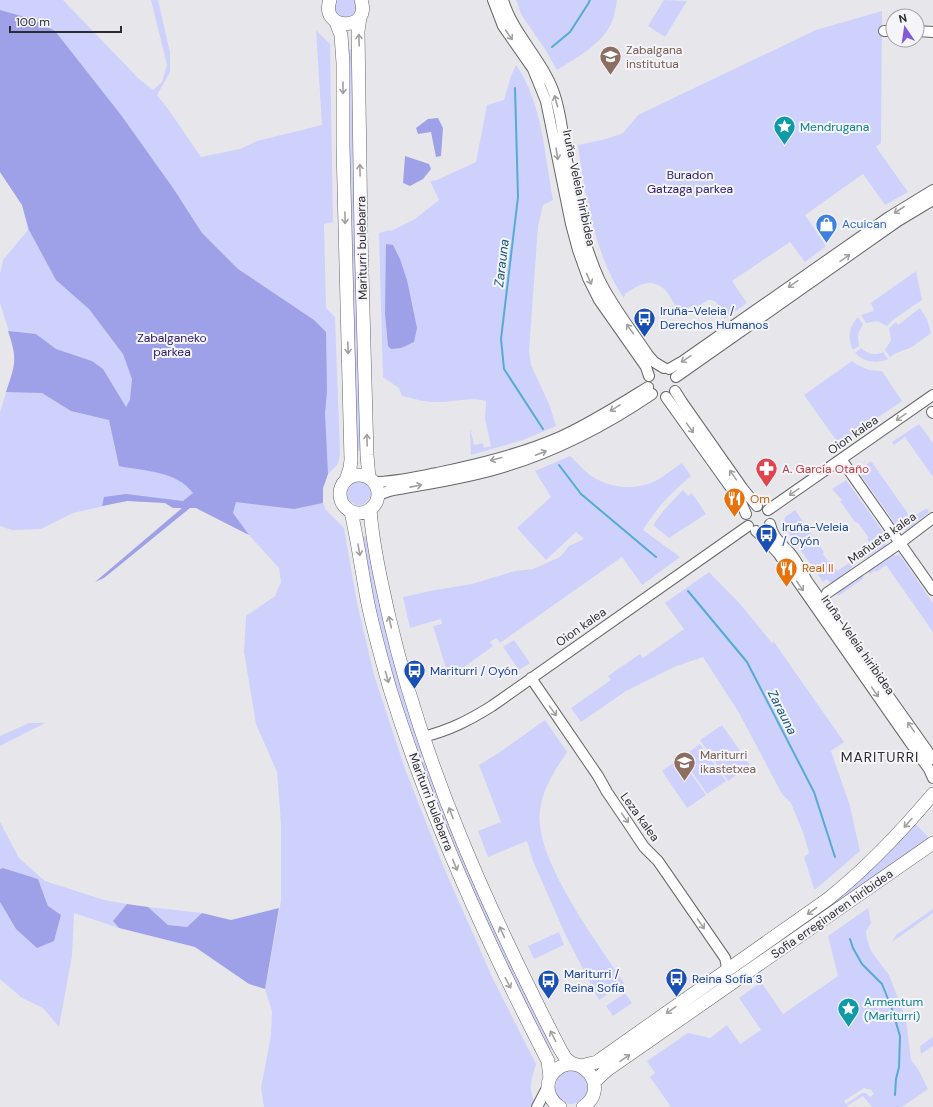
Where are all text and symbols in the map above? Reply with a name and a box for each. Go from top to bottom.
scale bar [10,8,121,34]
north arrow [885,8,925,48]
text: N [897,11,908,26]
text: 100 m [16,14,50,30]
one-way arrow [505,29,513,40]
one-way arrow [355,34,362,47]
place label: Zabalgana institutua [626,42,682,72]
school or university icon: Zabalgana institutua [597,44,623,77]
one-way arrow [339,81,347,94]
one-way arrow [552,95,560,108]
place icon: Mendrugana [771,114,797,147]
place label: Mendrugana [800,119,869,135]
street label: Iruña-Veleia hiribidea [559,129,599,247]
one-way arrow [553,147,561,160]
one-way arrow [356,164,364,177]
park label: Buradon Gatzaga parkea [647,167,733,197]
street label: Mariturri bulebarra [353,196,371,300]
one-way arrow [894,206,905,214]
one-way arrow [341,211,349,224]
shop icon: Acuican [814,211,840,244]
place label: Acuican [842,216,887,232]
water label: Zarauna [490,238,513,288]
one-way arrow [840,254,851,262]
one-way arrow [586,273,593,285]
one-way arrow [787,280,798,288]
place label: Iruña-Veleia / Derechos Humanos [660,303,769,333]
bus stop icon: Iruña-Veleia / Derechos Humanos [632,305,658,338]
one-way arrow [626,323,634,334]
park label: Zabalganeko parkea [137,330,207,360]
one-way arrow [344,341,352,354]
one-way arrow [681,355,692,363]
one-way arrow [609,404,621,412]
street label: Oion kalea [825,412,881,458]
one-way arrow [896,413,907,421]
one-way arrow [686,423,694,434]
one-way arrow [363,434,370,447]
one-way arrow [535,449,547,457]
one-way arrow [490,456,503,464]
pharmacy icon: A. García Otaño [754,456,780,489]
place label: A. García Otaño [782,461,869,477]
one-way arrow [729,470,737,481]
one-way arrow [409,482,422,490]
restaurant icon: Om [721,486,747,519]
one-way arrow [789,488,800,496]
place label: Om [750,491,770,507]
street label: Mañueta kalea [845,509,919,567]
place label: Iruña-Veleia / Oyón [782,519,849,549]
bus stop icon: Iruña-Veleia / Oyón [753,521,779,554]
one-way arrow [355,543,363,556]
restaurant icon: Real II [773,555,799,588]
place label: Real II [802,560,834,576]
one-way arrow [796,580,804,591]
street label: Iruña-Veleia hiribidea [818,592,898,698]
street label: Oion kalea [553,604,609,650]
one-way arrow [386,616,393,629]
bus stop icon: Mariturri / Oyón [402,658,428,691]
place label: Mariturri / Oyón [430,663,518,679]
one-way arrow [384,670,391,683]
one-way arrow [871,686,879,697]
water label: Zarauna [764,687,801,738]
one-way arrow [549,705,557,716]
one-way arrow [907,722,915,733]
place label: Mariturri ikastetxea [700,747,756,777]
district label: MARITURRI [841,748,919,766]
school or university icon: Mariturri ikastetxea [671,749,697,782]
street label: Mariturri bulebarra [405,751,457,853]
street label: Leza kalea [617,789,663,845]
one-way arrow [447,807,455,819]
one-way arrow [621,813,629,824]
one-way arrow [903,818,912,828]
one-way arrow [451,858,459,870]
street label: Sofia erreginaren hiribidea [768,866,896,962]
one-way arrow [807,907,818,915]
one-way arrow [697,918,705,929]
one-way arrow [498,927,505,939]
place label: Mariturri / Reina Sofía [564,966,624,996]
bus stop icon: Reina Sofía 3 [663,966,689,999]
bus stop icon: Mariturri / Reina Sofía [536,968,562,1001]
place label: Reina Sofía 3 [692,971,763,987]
one-way arrow [505,977,513,989]
place label: Armentum (Mariturri) [864,994,923,1024]
place icon: Armentum (Mariturri) [835,996,861,1029]
one-way arrow [666,1006,677,1014]
one-way arrow [549,1030,556,1042]
one-way arrow [619,1054,630,1062]

